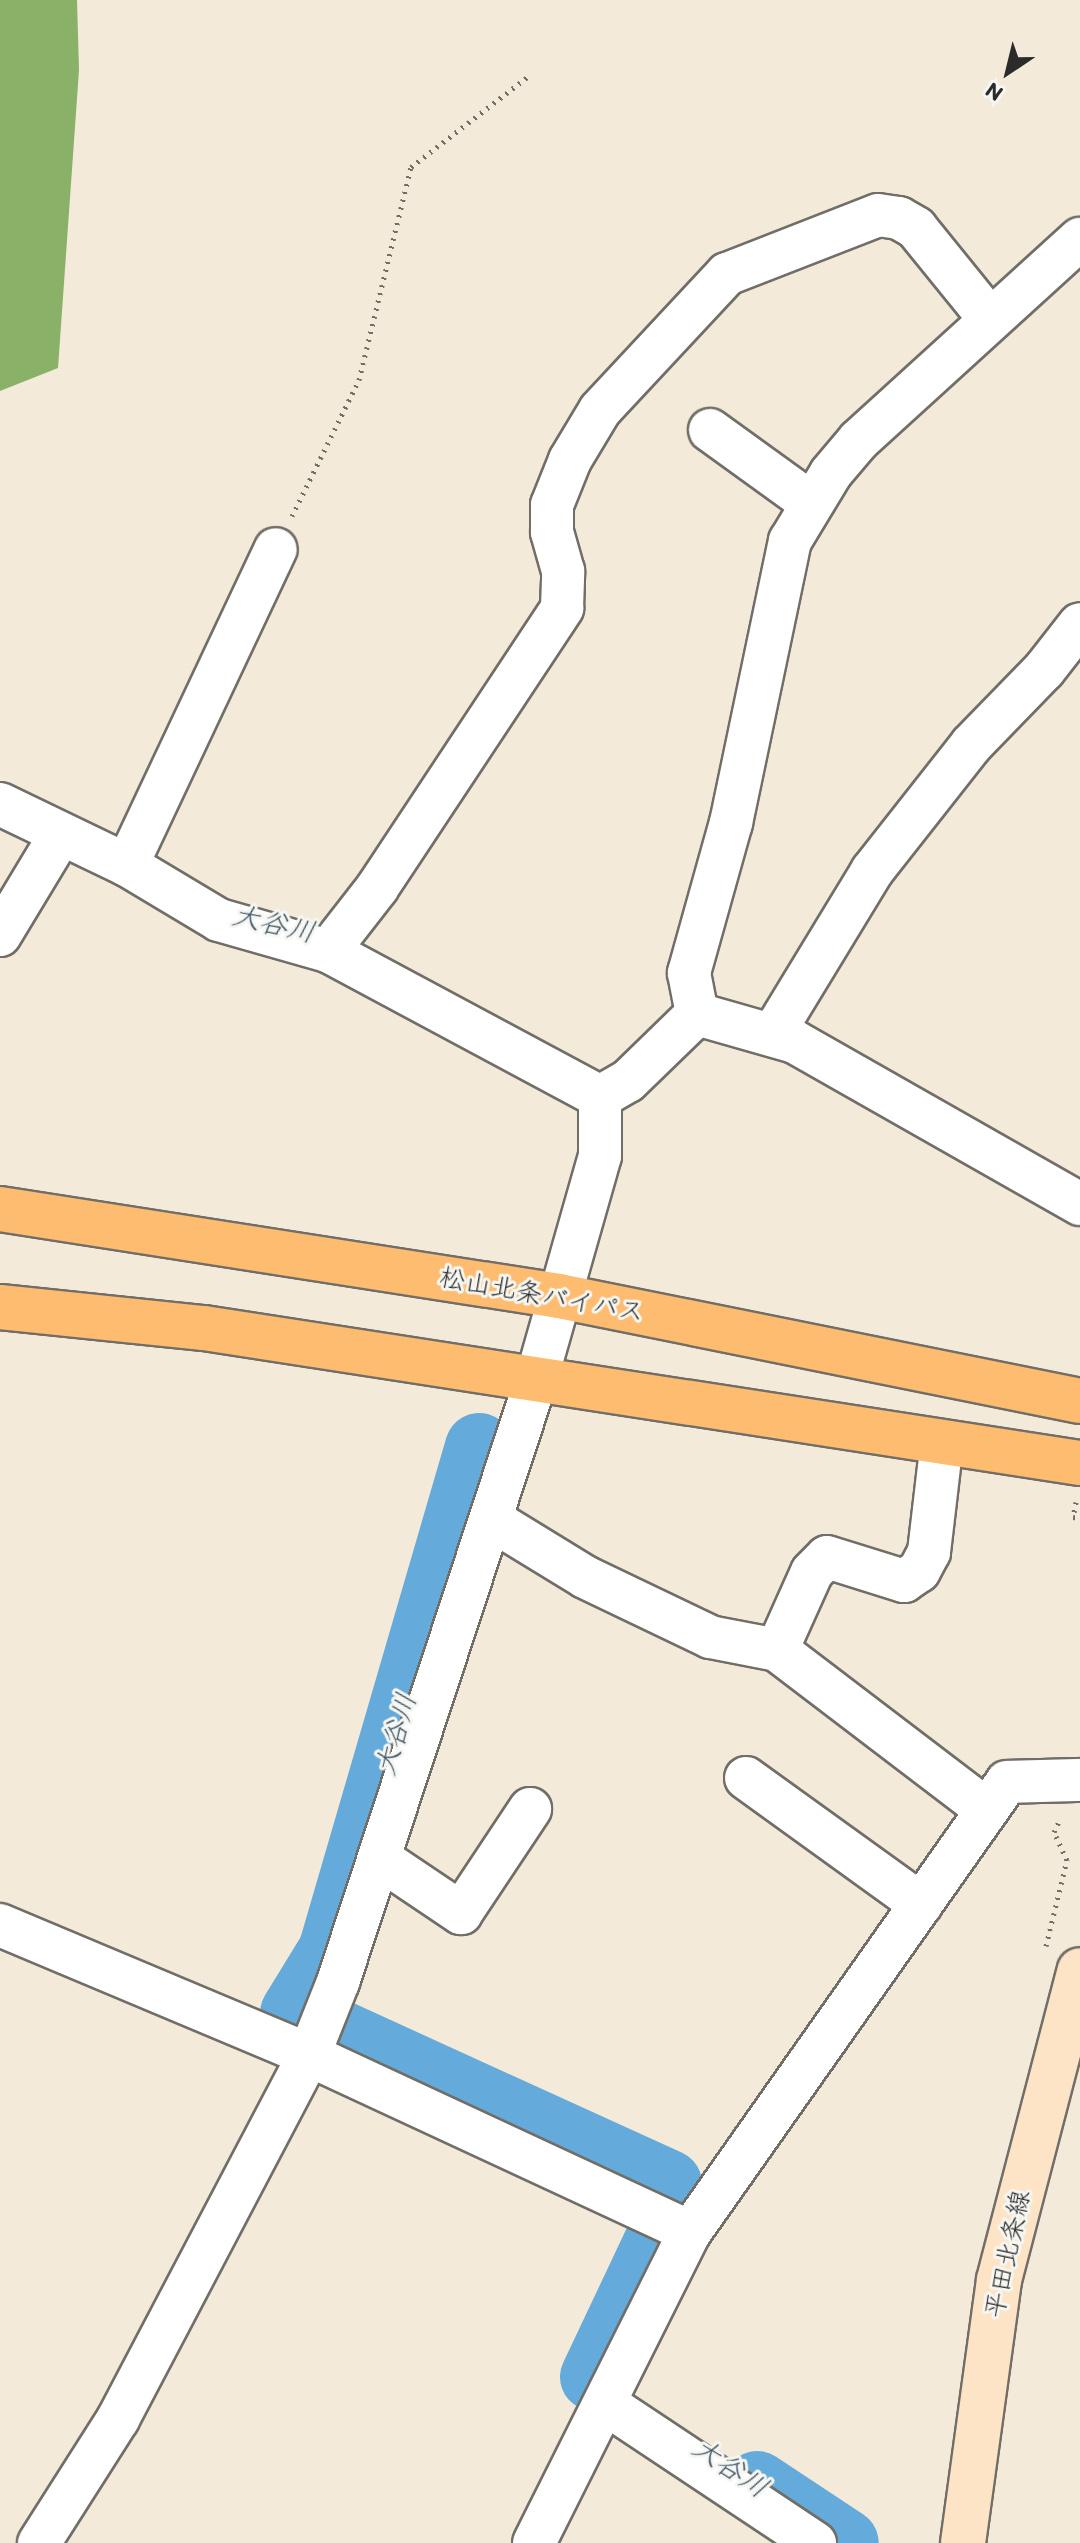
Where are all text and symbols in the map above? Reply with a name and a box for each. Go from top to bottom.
north arrow [968,32,1048,112]
text: N [980,77,1008,107]
water label: 大谷川 [229,897,319,949]
street label: 松山北条バイパス [437,1262,647,1328]
water label: 大谷川 [367,1689,423,1779]
street label: 平田北条線 [979,2187,1037,2321]
water label: 大谷川 [687,2430,775,2504]

